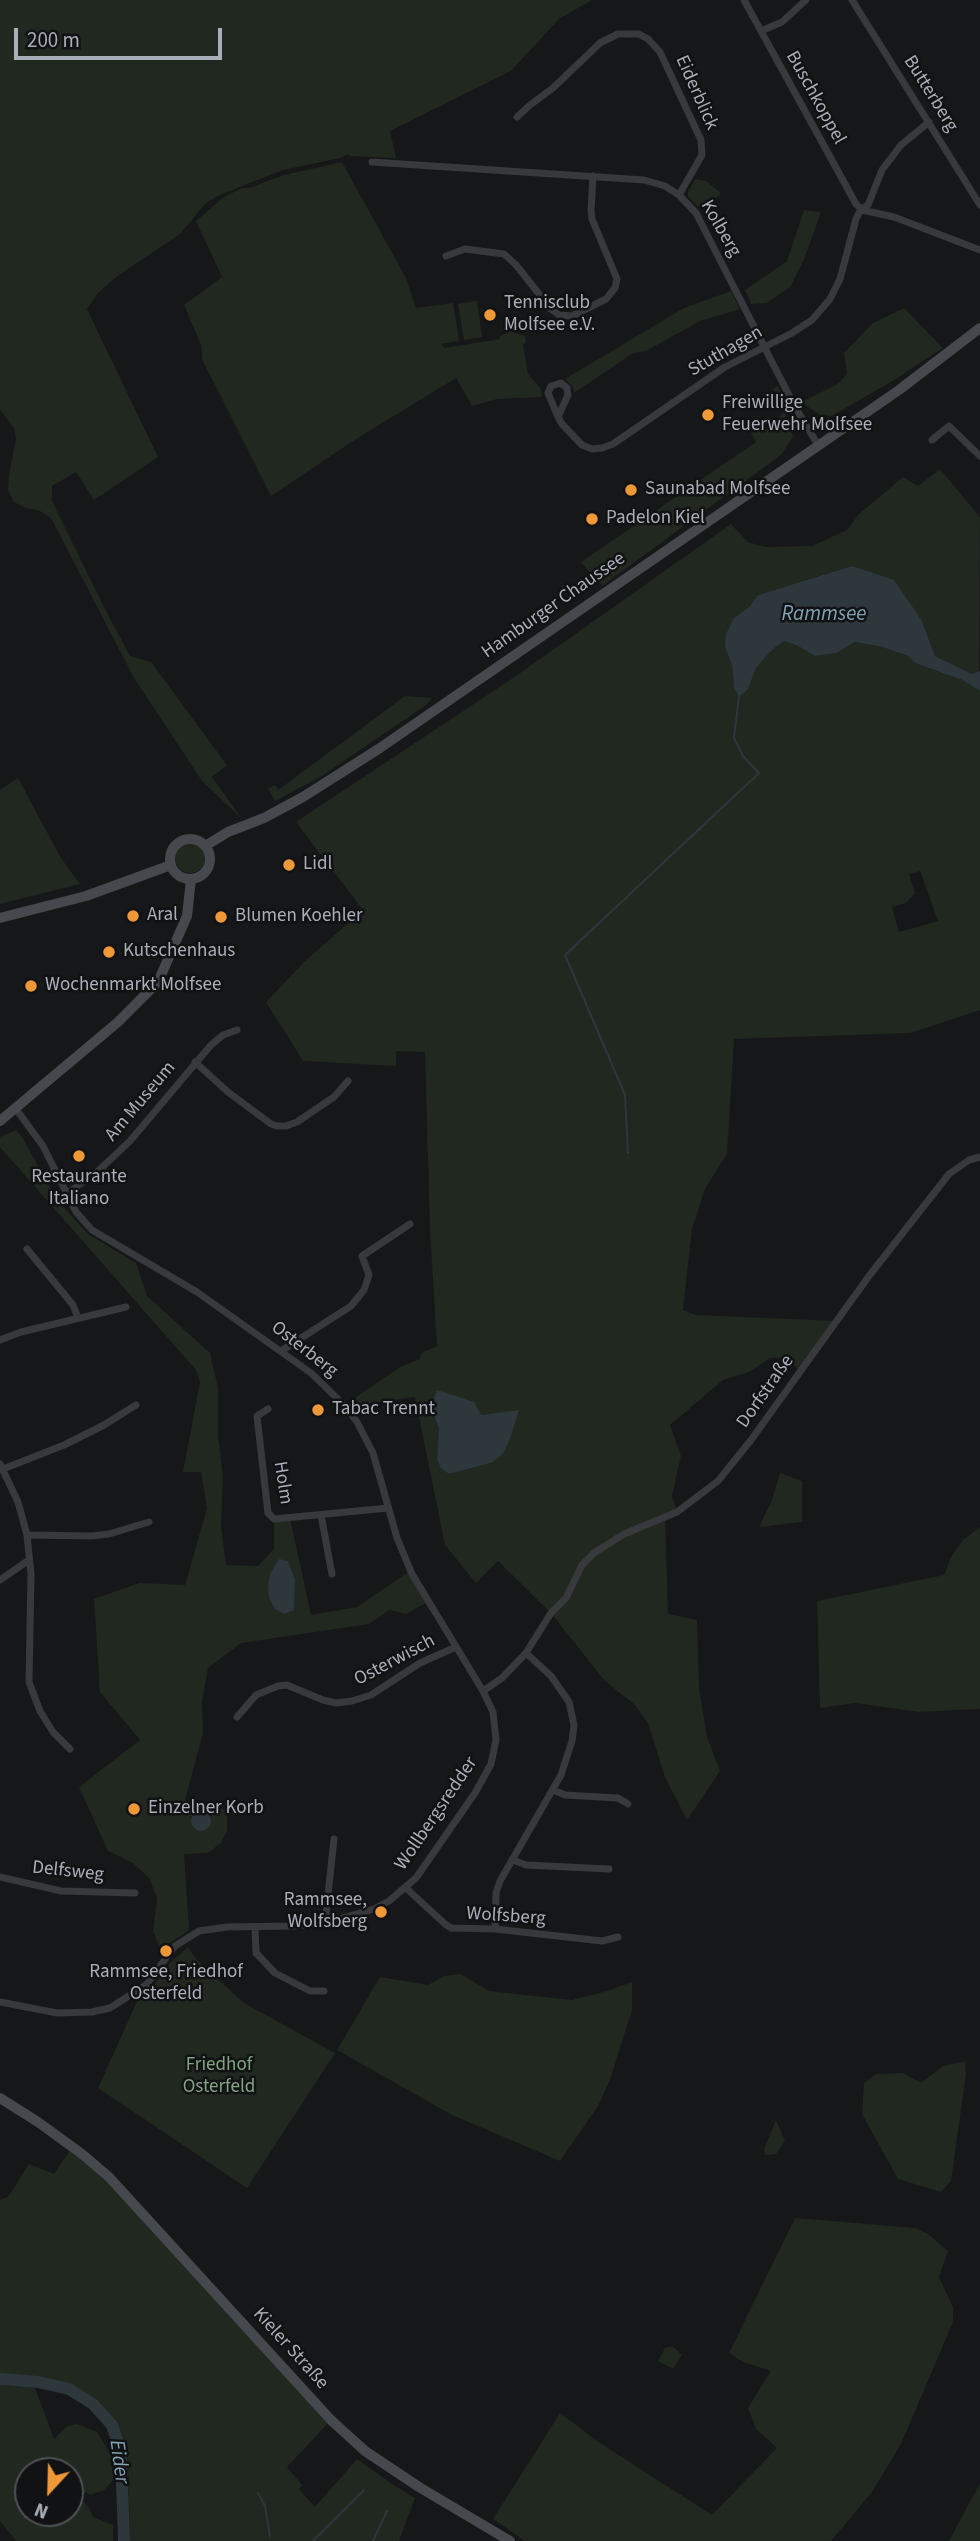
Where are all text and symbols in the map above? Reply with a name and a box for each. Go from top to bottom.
scale bar [18,14,226,58]
text: 200 m [27,25,80,55]
street label: Buschkoppel [780,47,850,149]
street label: Eiderblick [669,52,723,134]
street label: Butterberg [898,52,962,136]
street label: Kolberg [695,196,745,262]
place label: Tennisclub Molfsee e.V. [504,293,595,337]
marker: Tennisclub Molfsee e.V. [482,307,498,323]
street label: Stuthagen [685,322,767,382]
place label: Freiwillige Feuerwehr Molfsee [722,393,872,437]
marker: Freiwillige Feuerwehr Molfsee [700,407,716,423]
place label: Saunabad Molfsee [645,479,790,501]
marker: Saunabad Molfsee [623,482,639,498]
place label: Padelon Kiel [606,508,705,530]
marker: Padelon Kiel [584,511,600,527]
street label: Hamburger Chaussee [478,548,630,664]
water label: Rammsee [782,602,866,628]
place label: Lidl [303,854,332,876]
marker: Lidl [281,857,297,873]
place label: Aral [147,905,178,927]
place label: Blumen Koehler [235,906,363,928]
marker: Aral [125,908,141,924]
marker: Blumen Koehler [213,909,229,925]
place label: Kutschenhaus [123,941,235,963]
marker: Kutschenhaus [101,944,117,960]
place label: Wochenmarkt Molfsee [45,975,221,997]
marker: Wochenmarkt Molfsee [23,978,39,994]
street label: Am Museum [101,1057,181,1147]
marker: Restaurante Italiano [71,1148,87,1164]
place label: Restaurante Italiano [31,1167,127,1211]
street label: Osterberg [266,1317,342,1383]
street label: Dorfstraße [733,1351,799,1433]
place label: Tabac Trennt [332,1399,435,1421]
marker: Tabac Trennt [310,1402,326,1418]
street label: Holm [267,1460,297,1506]
street label: Osterwisch [351,1630,439,1692]
street label: Wollbergsredder [391,1753,483,1875]
place label: Einzelner Korb [148,1798,264,1820]
marker: Einzelner Korb [126,1801,142,1817]
street label: Delfsweg [31,1857,105,1887]
place label: Rammsee, Wolfsberg [284,1890,367,1934]
street label: Wolfsberg [466,1903,546,1931]
marker: Rammsee, Wolfsberg [373,1904,389,1920]
marker: Rammsee, Friedhof Osterfeld [158,1943,174,1959]
place label: Rammsee, Friedhof Osterfeld [89,1962,243,2006]
park label: Friedhof Osterfeld [183,2055,255,2099]
street label: Kieler Straße [247,2303,333,2395]
water label: Eider [102,2438,134,2486]
north arrow [14,2457,84,2527]
text: N [31,2495,53,2525]

